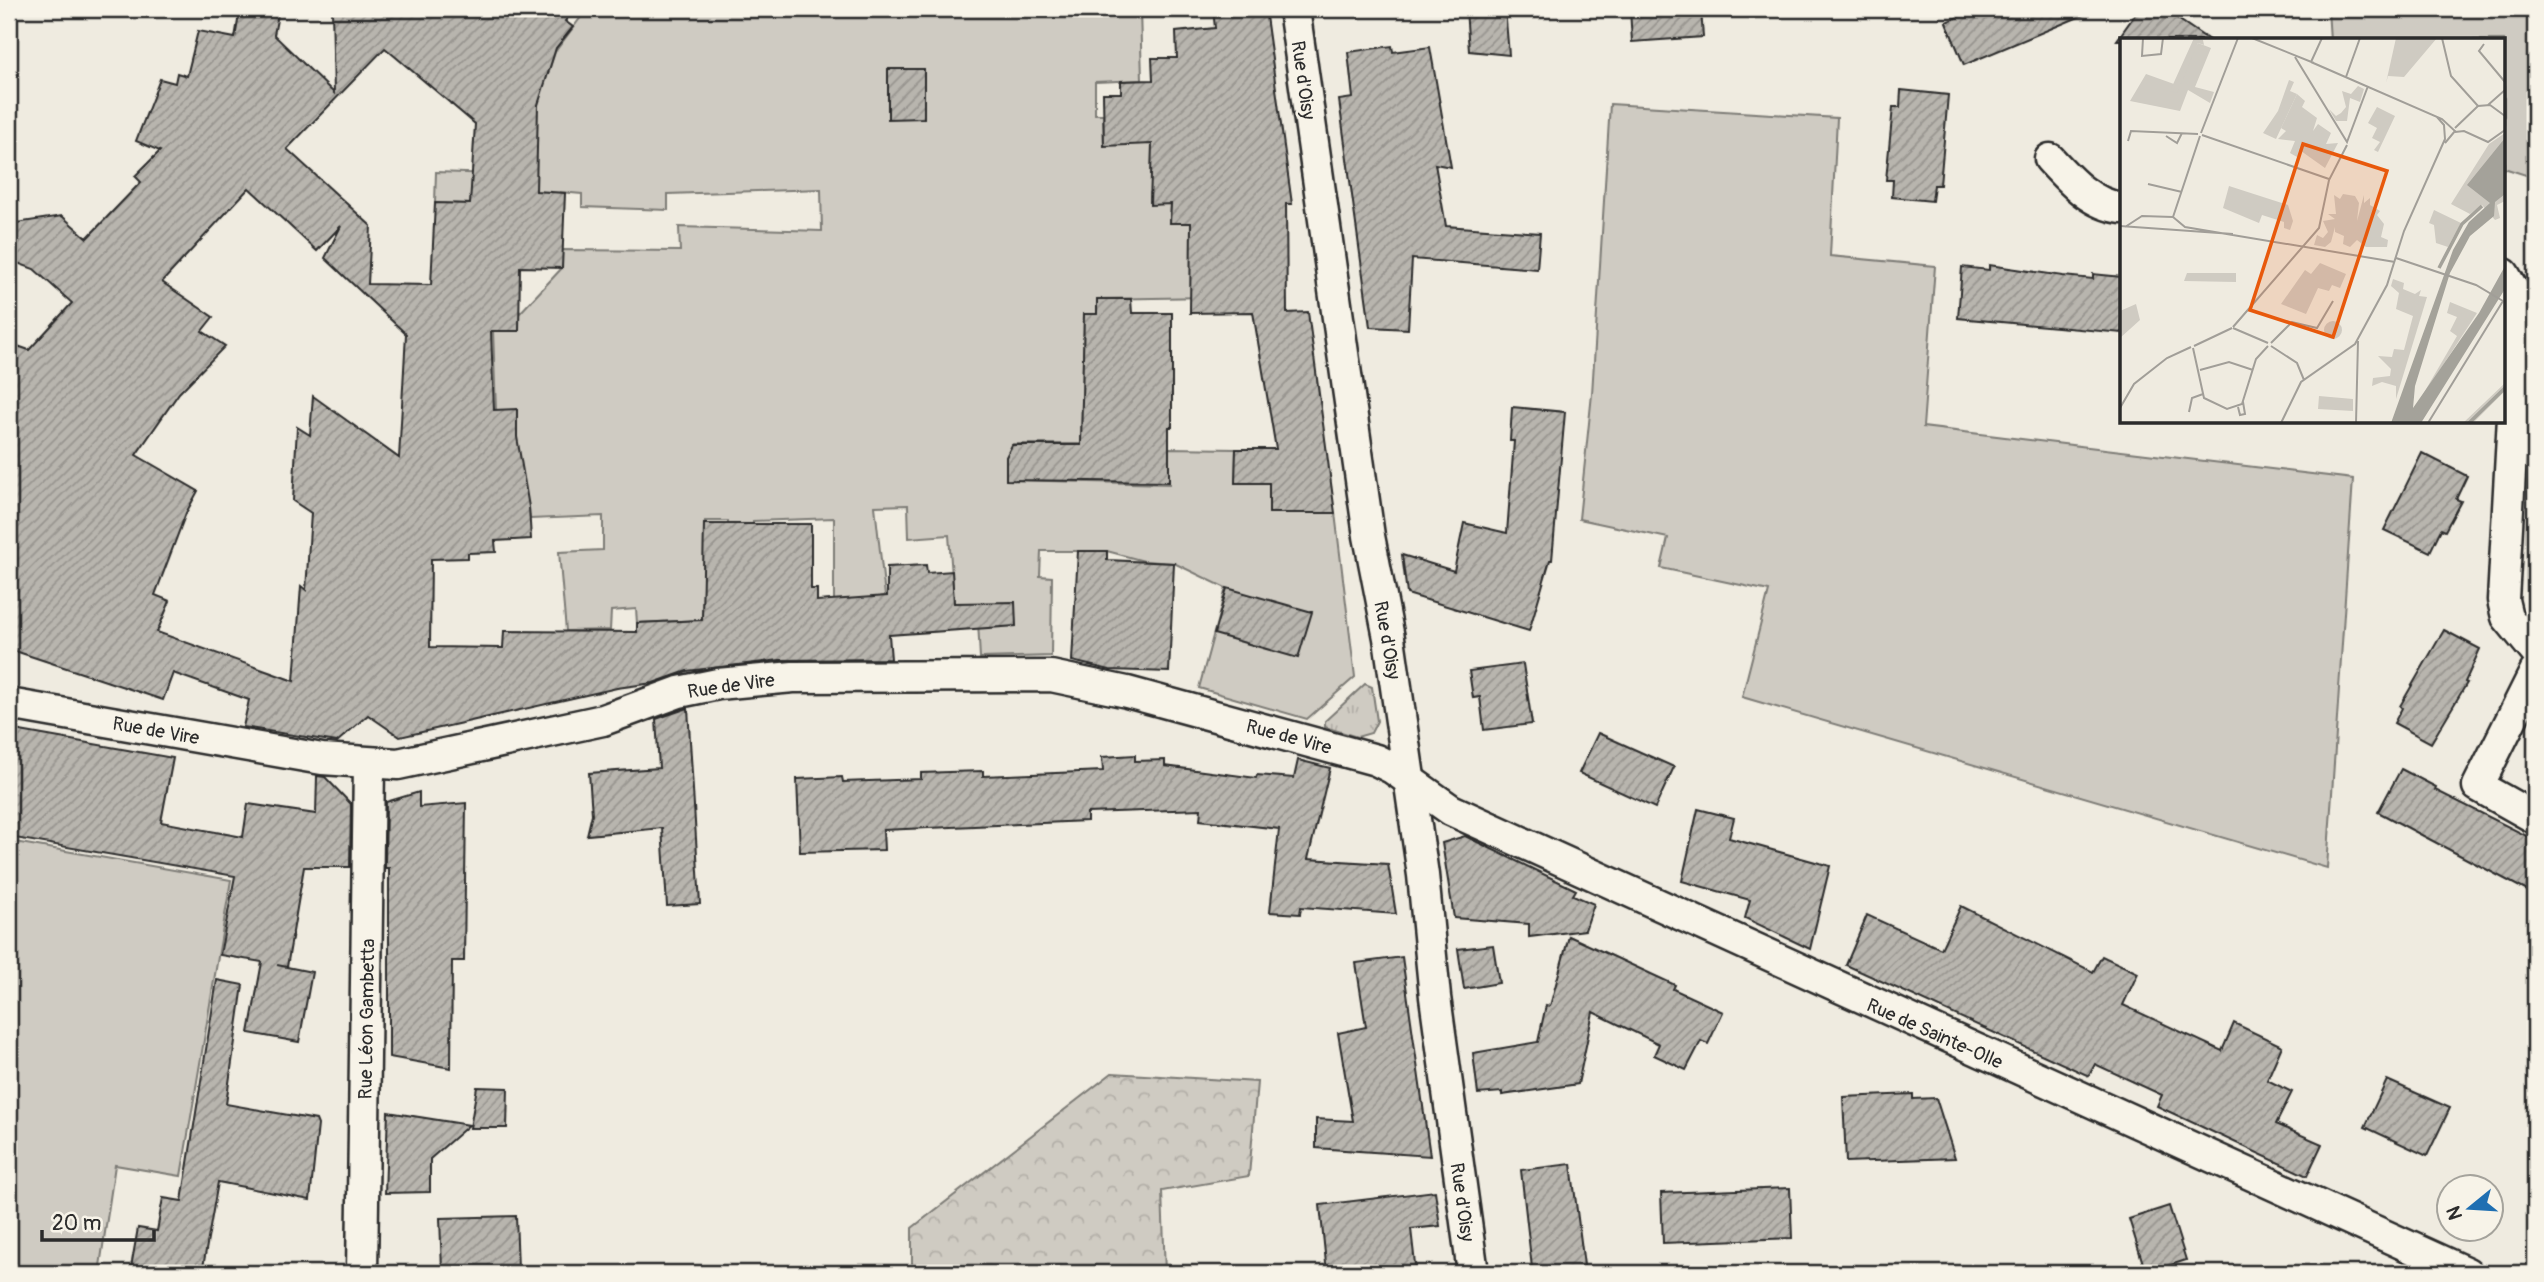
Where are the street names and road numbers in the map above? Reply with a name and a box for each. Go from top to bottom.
street label: Rue d'Oisy [1286,39,1320,121]
street label: Rue d'Oisy [1368,599,1406,681]
street label: Rue de Vire [686,668,777,704]
street label: Rue de Vire [111,712,202,751]
street label: Rue de Vire [1243,714,1335,760]
street label: Rue Léon Gambetta [354,938,380,1100]
street label: Rue de Sainte-Olle [1863,993,2007,1075]
street label: Rue d'Oisy [1445,1161,1479,1243]

